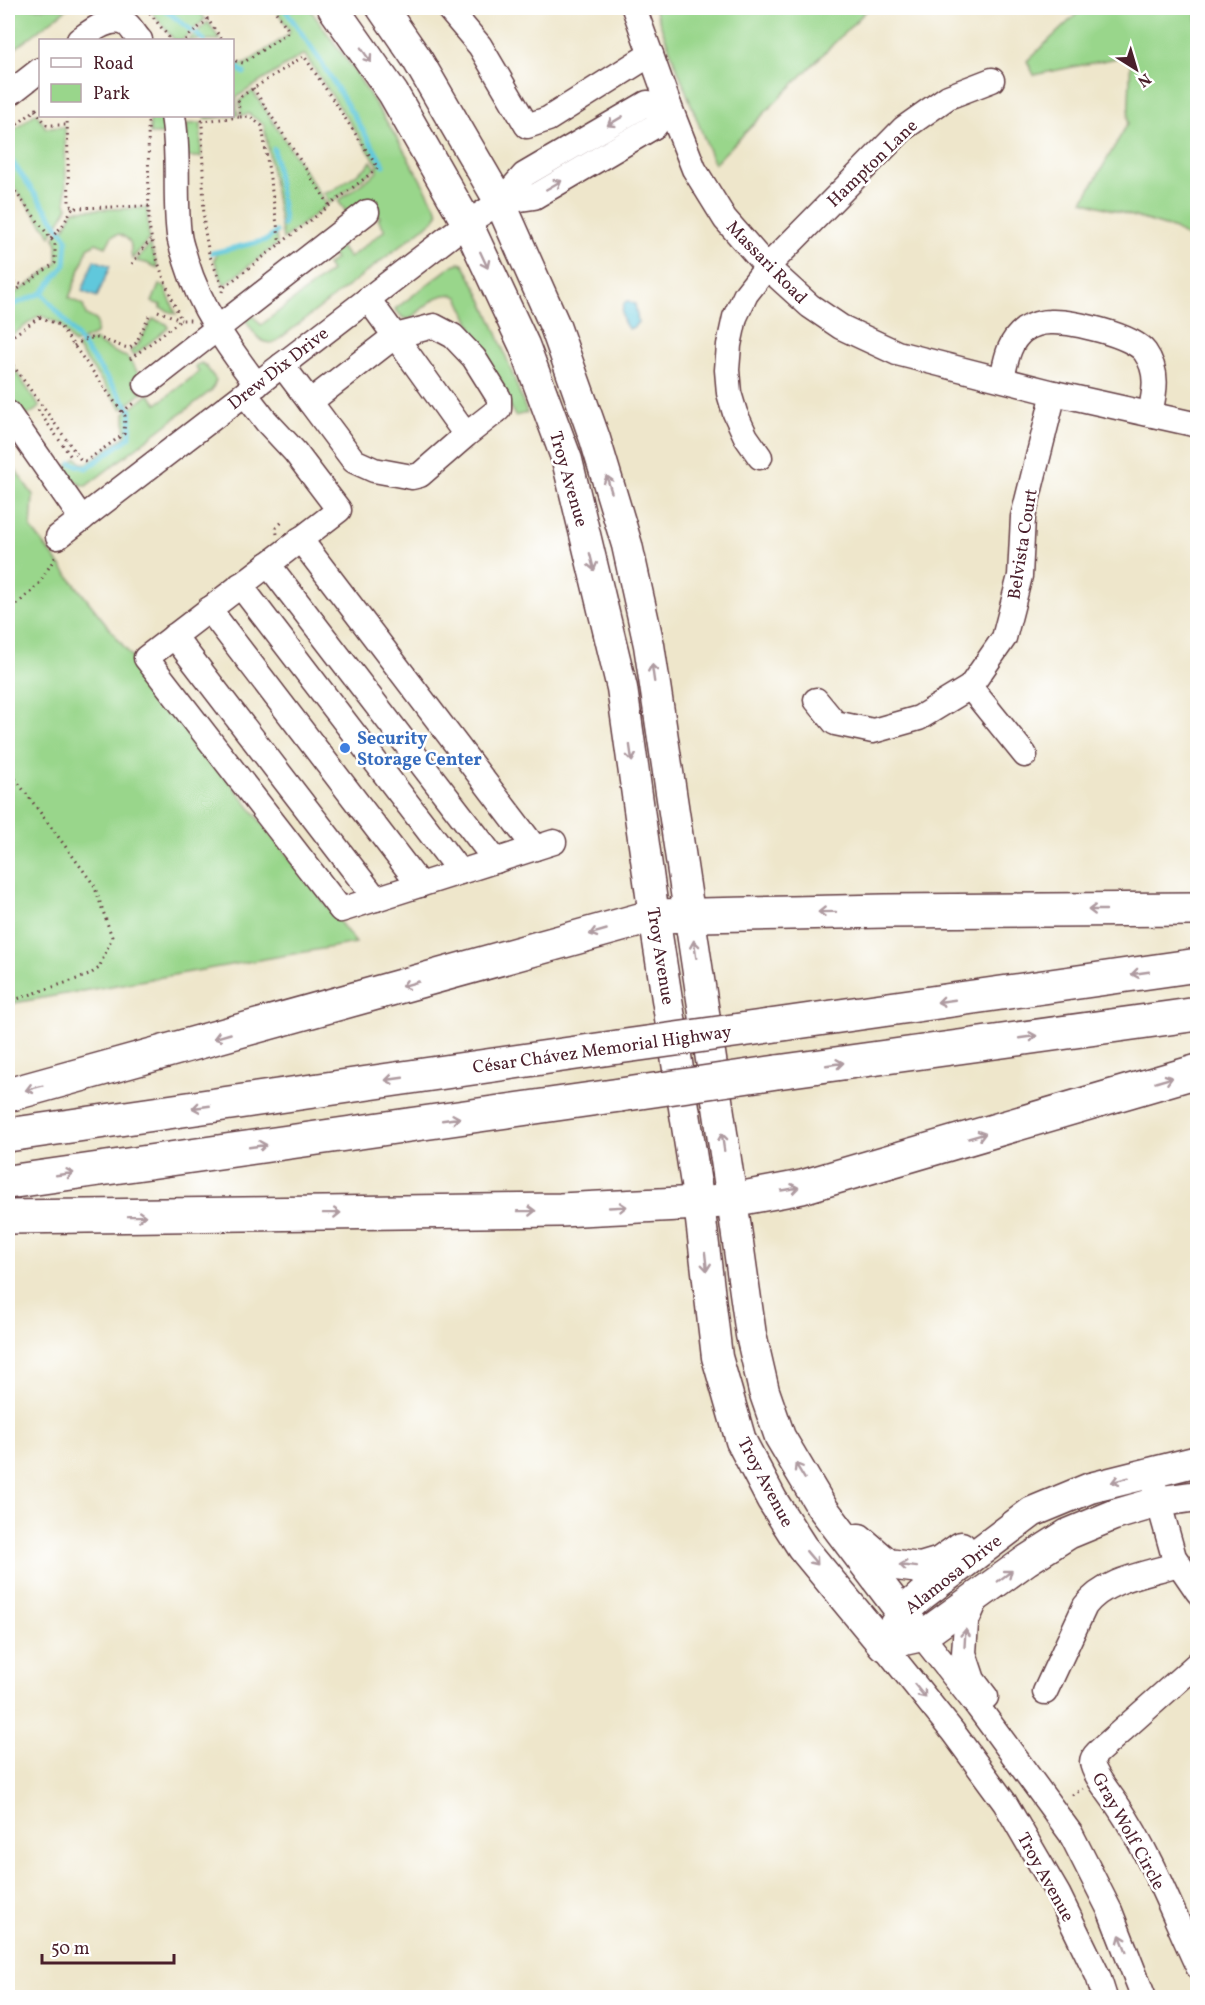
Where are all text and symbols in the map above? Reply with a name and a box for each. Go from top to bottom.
legend [39,39,234,117]
north arrow [1106,39,1166,99]
one-way arrow [360,47,372,63]
text: Road [93,52,134,77]
text: N [1132,67,1155,92]
text: Park [93,82,130,107]
street label: Hampton Lane [822,114,924,214]
one-way arrow [607,116,624,128]
one-way arrow [545,178,562,190]
street label: Massari Road [720,216,812,310]
one-way arrow [479,251,491,269]
street label: Drew Dix Drive [223,322,335,416]
street label: Troy Avenue [542,429,593,530]
one-way arrow [603,475,614,494]
street label: Belvista Court [1002,487,1045,601]
one-way arrow [587,552,599,571]
one-way arrow [647,664,658,684]
place label: Security Storage Center [357,727,482,773]
marker: Security Storage Center [338,741,352,755]
one-way arrow [626,742,637,762]
one-way arrow [1088,904,1108,916]
street label: Troy Avenue [639,906,680,1007]
one-way arrow [817,907,837,918]
one-way arrow [589,926,608,938]
one-way arrow [689,940,700,960]
one-way arrow [1130,968,1150,979]
one-way arrow [401,979,420,990]
one-way arrow [937,995,957,1006]
street label: César Chávez Memorial Highway [471,1020,733,1081]
one-way arrow [213,1031,232,1042]
one-way arrow [1018,1032,1038,1043]
one-way arrow [825,1059,844,1070]
one-way arrow [385,1074,404,1085]
one-way arrow [1154,1074,1173,1085]
one-way arrow [25,1083,44,1094]
one-way arrow [192,1101,211,1112]
one-way arrow [441,1113,461,1124]
one-way arrow [967,1130,986,1141]
one-way arrow [718,1133,729,1152]
one-way arrow [248,1141,268,1152]
one-way arrow [55,1169,75,1180]
one-way arrow [779,1184,799,1195]
one-way arrow [608,1202,628,1213]
one-way arrow [517,1205,537,1216]
one-way arrow [322,1207,342,1219]
one-way arrow [127,1210,147,1222]
one-way arrow [701,1251,712,1271]
street label: Troy Avenue [731,1433,799,1532]
one-way arrow [794,1463,806,1480]
one-way arrow [1111,1475,1130,1486]
street label: Alamosa Drive [900,1529,1008,1621]
one-way arrow [805,1550,818,1566]
one-way arrow [899,1560,919,1571]
one-way arrow [997,1569,1013,1582]
one-way arrow [959,1629,970,1649]
one-way arrow [913,1682,926,1698]
street label: Gray Wolf Circle [1085,1769,1170,1895]
street label: Troy Avenue [1010,1829,1079,1927]
scale bar [42,1927,174,1965]
one-way arrow [1117,1934,1128,1953]
text: 50 m [51,1937,90,1962]

